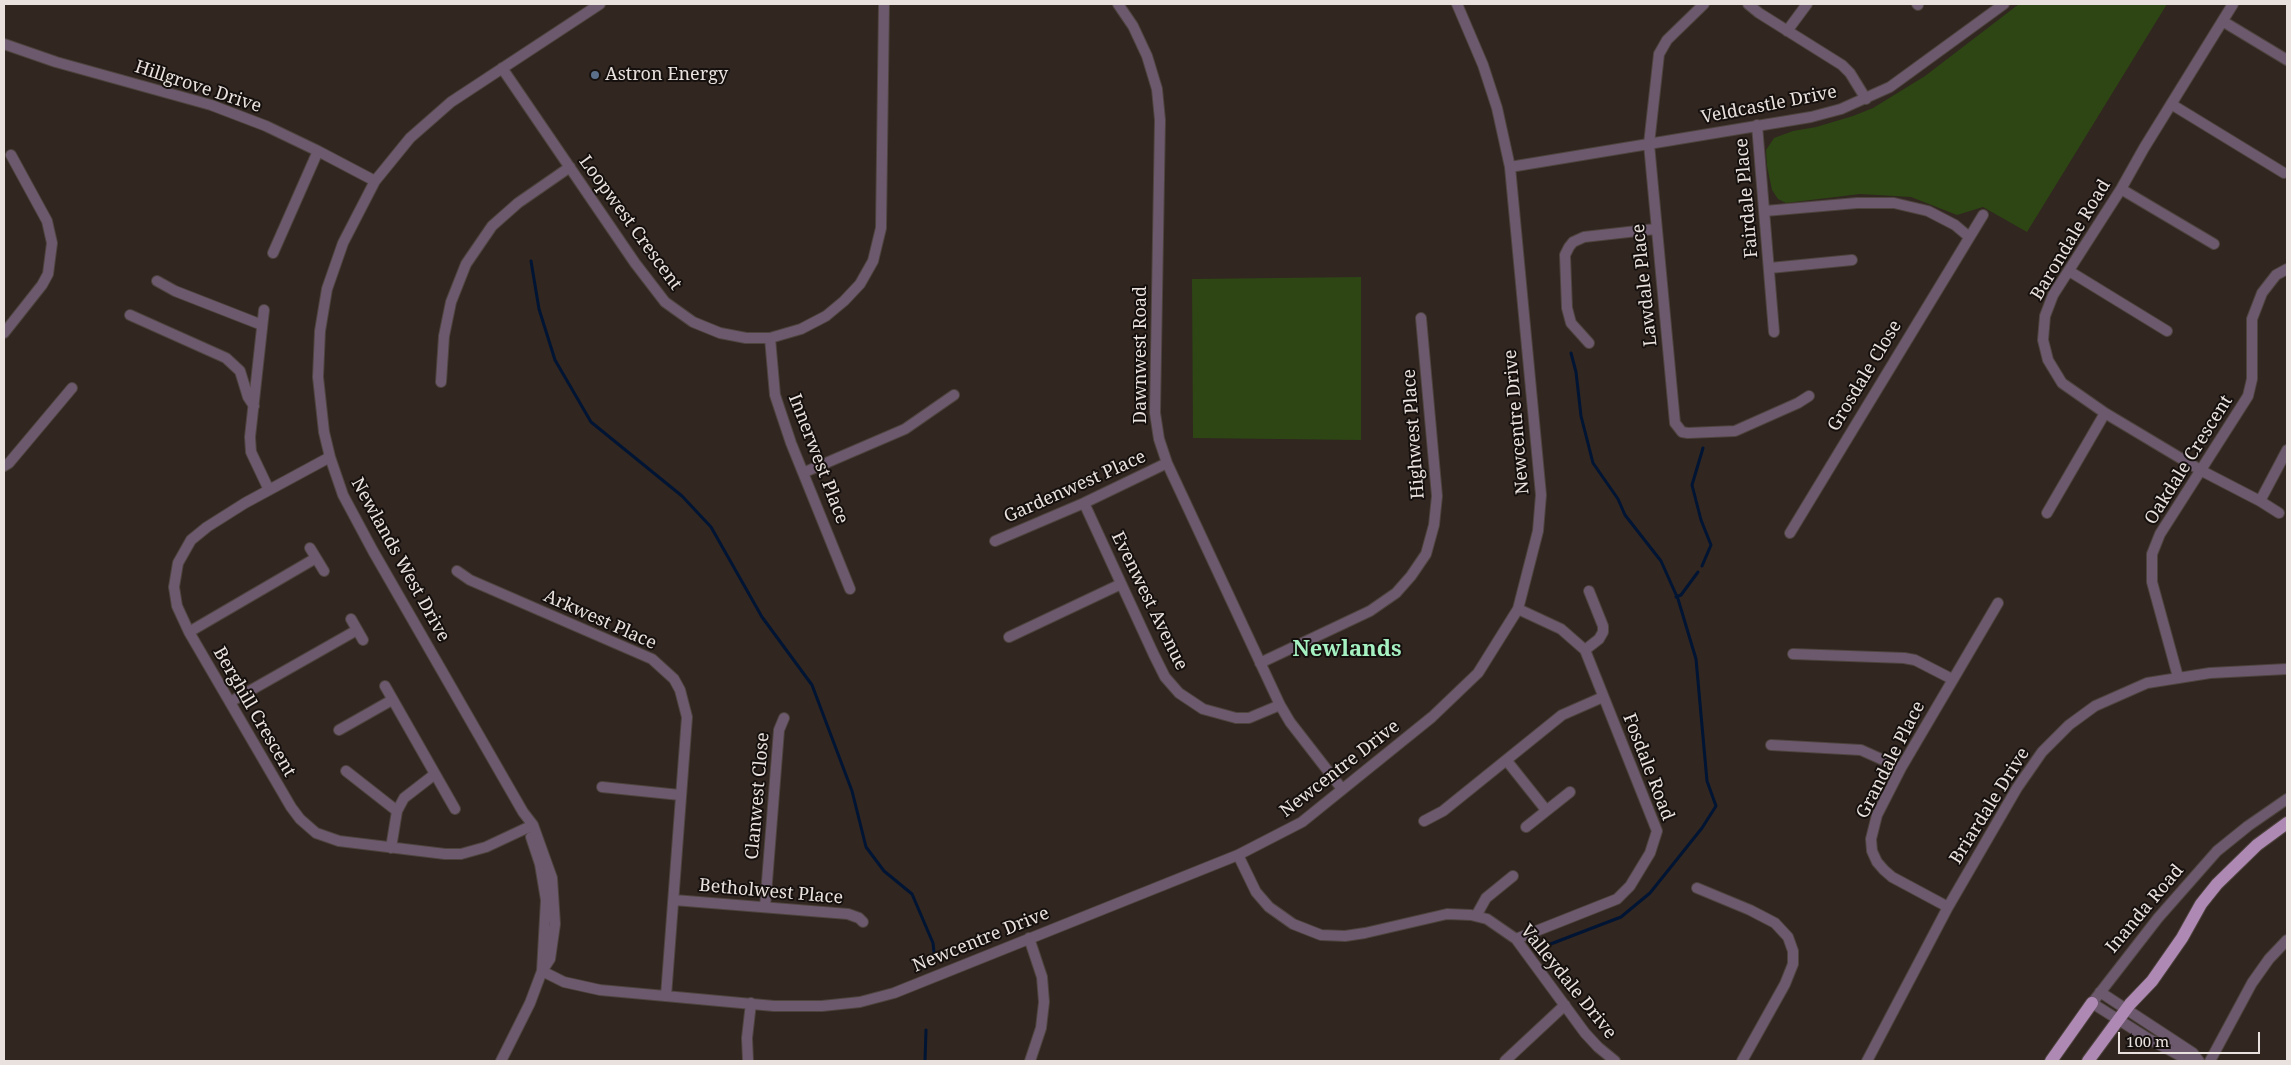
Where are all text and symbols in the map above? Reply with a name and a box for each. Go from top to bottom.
street label: Hillgrove Drive [132,56,264,118]
place label: Astron Energy [605,64,728,86]
marker: Astron Energy [589,69,601,81]
street label: Veldcastle Drive [1699,81,1839,129]
street label: Fairdale Place [1731,137,1763,259]
street label: Loopwest Crescent [574,152,686,294]
street label: Barondale Road [2027,176,2115,304]
street label: Lawdale Place [1628,223,1662,347]
street label: Dawnwest Road [1130,286,1152,424]
street label: Grosdale Close [1823,317,1907,435]
street label: Newcentre Drive [1500,349,1534,495]
street label: Highwest Place [1399,368,1429,500]
street label: Innerwest Place [783,391,853,527]
street label: Oakdale Crescent [2141,391,2237,529]
street label: Gardenwest Place [1001,446,1149,528]
street label: Newlands West Drive [346,474,454,646]
street label: Evenwest Avenue [1106,528,1192,674]
street label: Arkwest Place [540,586,660,654]
district label: Newlands [1292,637,1402,663]
street label: Berghill Crescent [208,643,300,781]
street label: Grandale Place [1852,698,1930,822]
street label: Fosdale Road [1618,710,1678,824]
street label: Newcentre Drive [1276,716,1404,822]
street label: Clanwest Close [742,732,774,860]
street label: Briardale Drive [1946,744,2034,868]
street label: Inanda Road [2102,860,2188,958]
street label: Betholwest Place [698,875,844,909]
street label: Newcentre Drive [910,903,1052,977]
street label: Valleydale Drive [1515,921,1621,1043]
scale bar [2121,1022,2264,1054]
text: 100 m [2126,1031,2169,1051]

